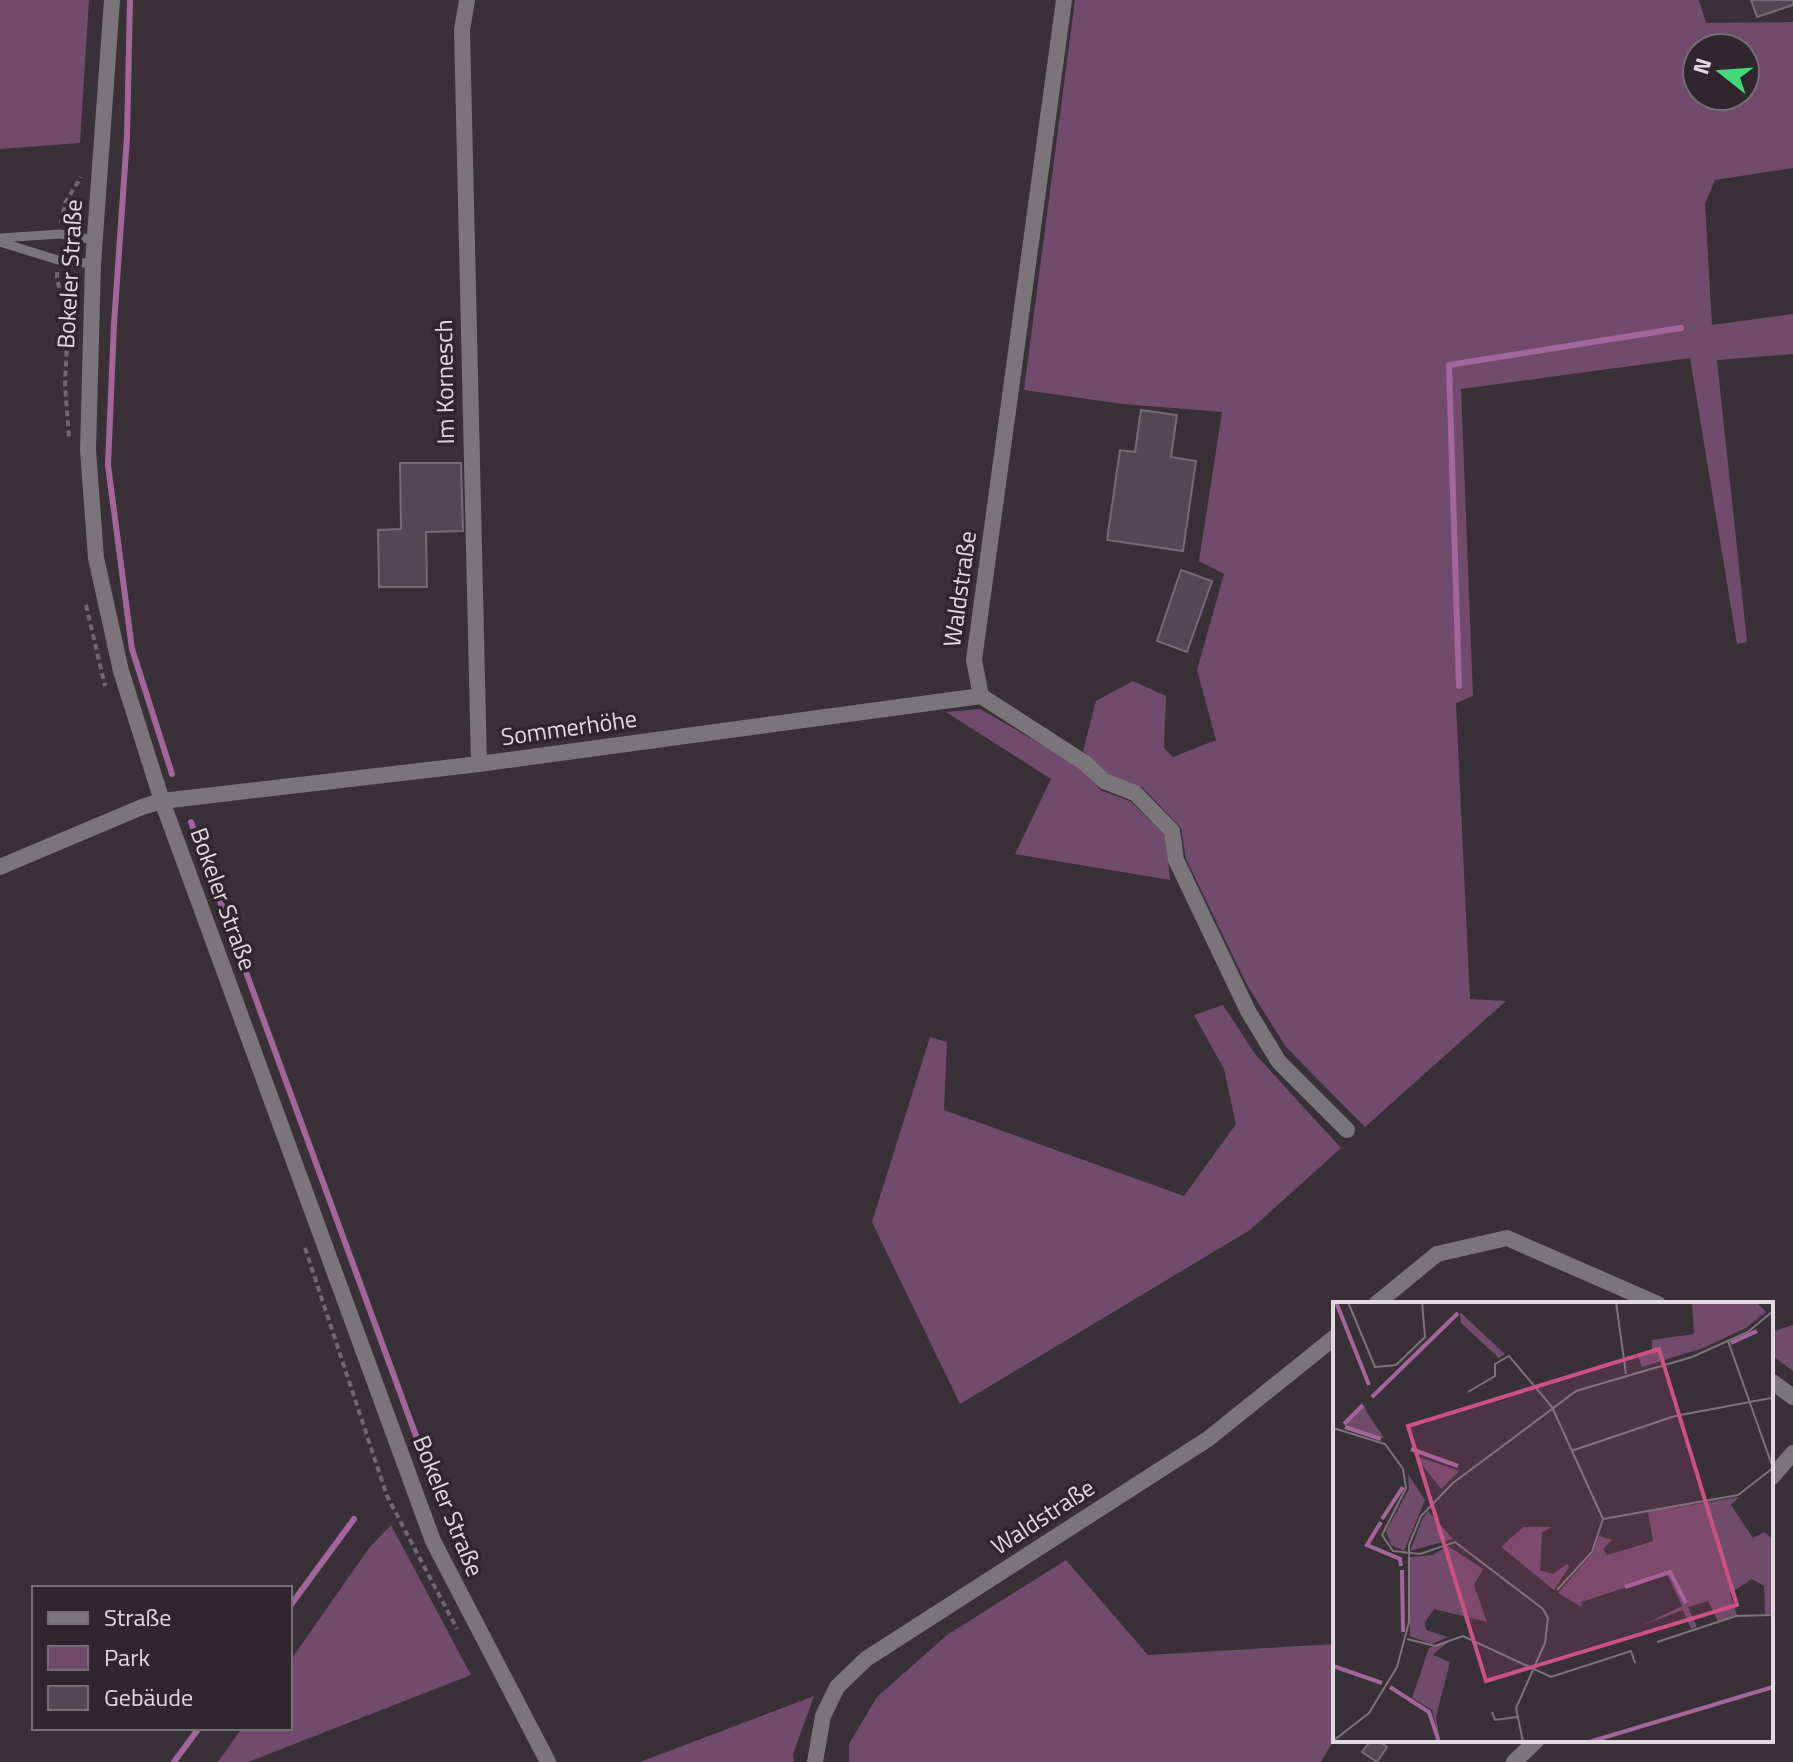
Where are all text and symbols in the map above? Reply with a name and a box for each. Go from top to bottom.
north arrow [1681,32,1761,112]
text: N [1683,54,1720,78]
street label: Bokeler Straße [47,198,91,350]
street label: Im Kornesch [425,319,463,445]
street label: Waldstraße [933,528,985,649]
street label: Sommerhöhe [499,700,639,754]
street label: Bokeler Straße [181,822,266,975]
inset map [1333,1302,1773,1742]
street label: Bokeler Straße [404,1430,494,1582]
street label: Waldstraße [984,1469,1101,1563]
legend [32,1586,292,1730]
text: Straße [104,1599,171,1635]
text: Park [104,1639,150,1675]
text: Gebäude [104,1679,193,1715]

